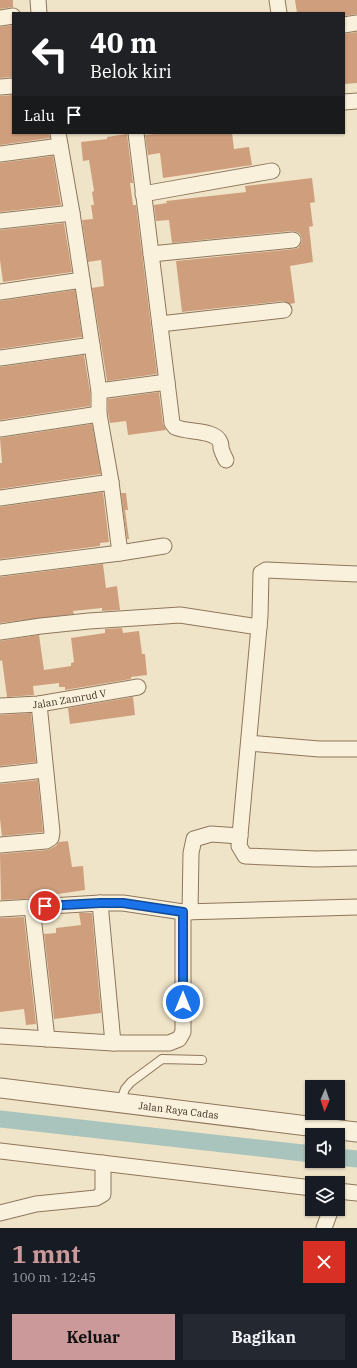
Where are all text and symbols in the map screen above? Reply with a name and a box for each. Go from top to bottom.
text: 40 m [90,24,157,61]
icon: left [24,28,76,80]
text: Belok kiri [90,60,172,83]
icon: arrive [63,104,85,126]
text: Lalu [24,106,55,125]
street label: Jalan Zamrud V [32,686,108,711]
pin [28,889,62,923]
icon: arrive [34,895,56,917]
position arrow [162,981,204,1023]
north arrow [305,1080,345,1120]
map controls [305,1080,345,1216]
street label: Jalan Raya Cadas [138,1099,220,1121]
button: sound [305,1128,345,1168]
button: layers [305,1176,345,1216]
text: 1 mnt [12,1238,80,1270]
button: close [303,1241,345,1283]
text: 100 m · 12:45 [12,1269,96,1286]
button: Keluar [12,1314,175,1360]
button: Bagikan [183,1314,345,1360]

